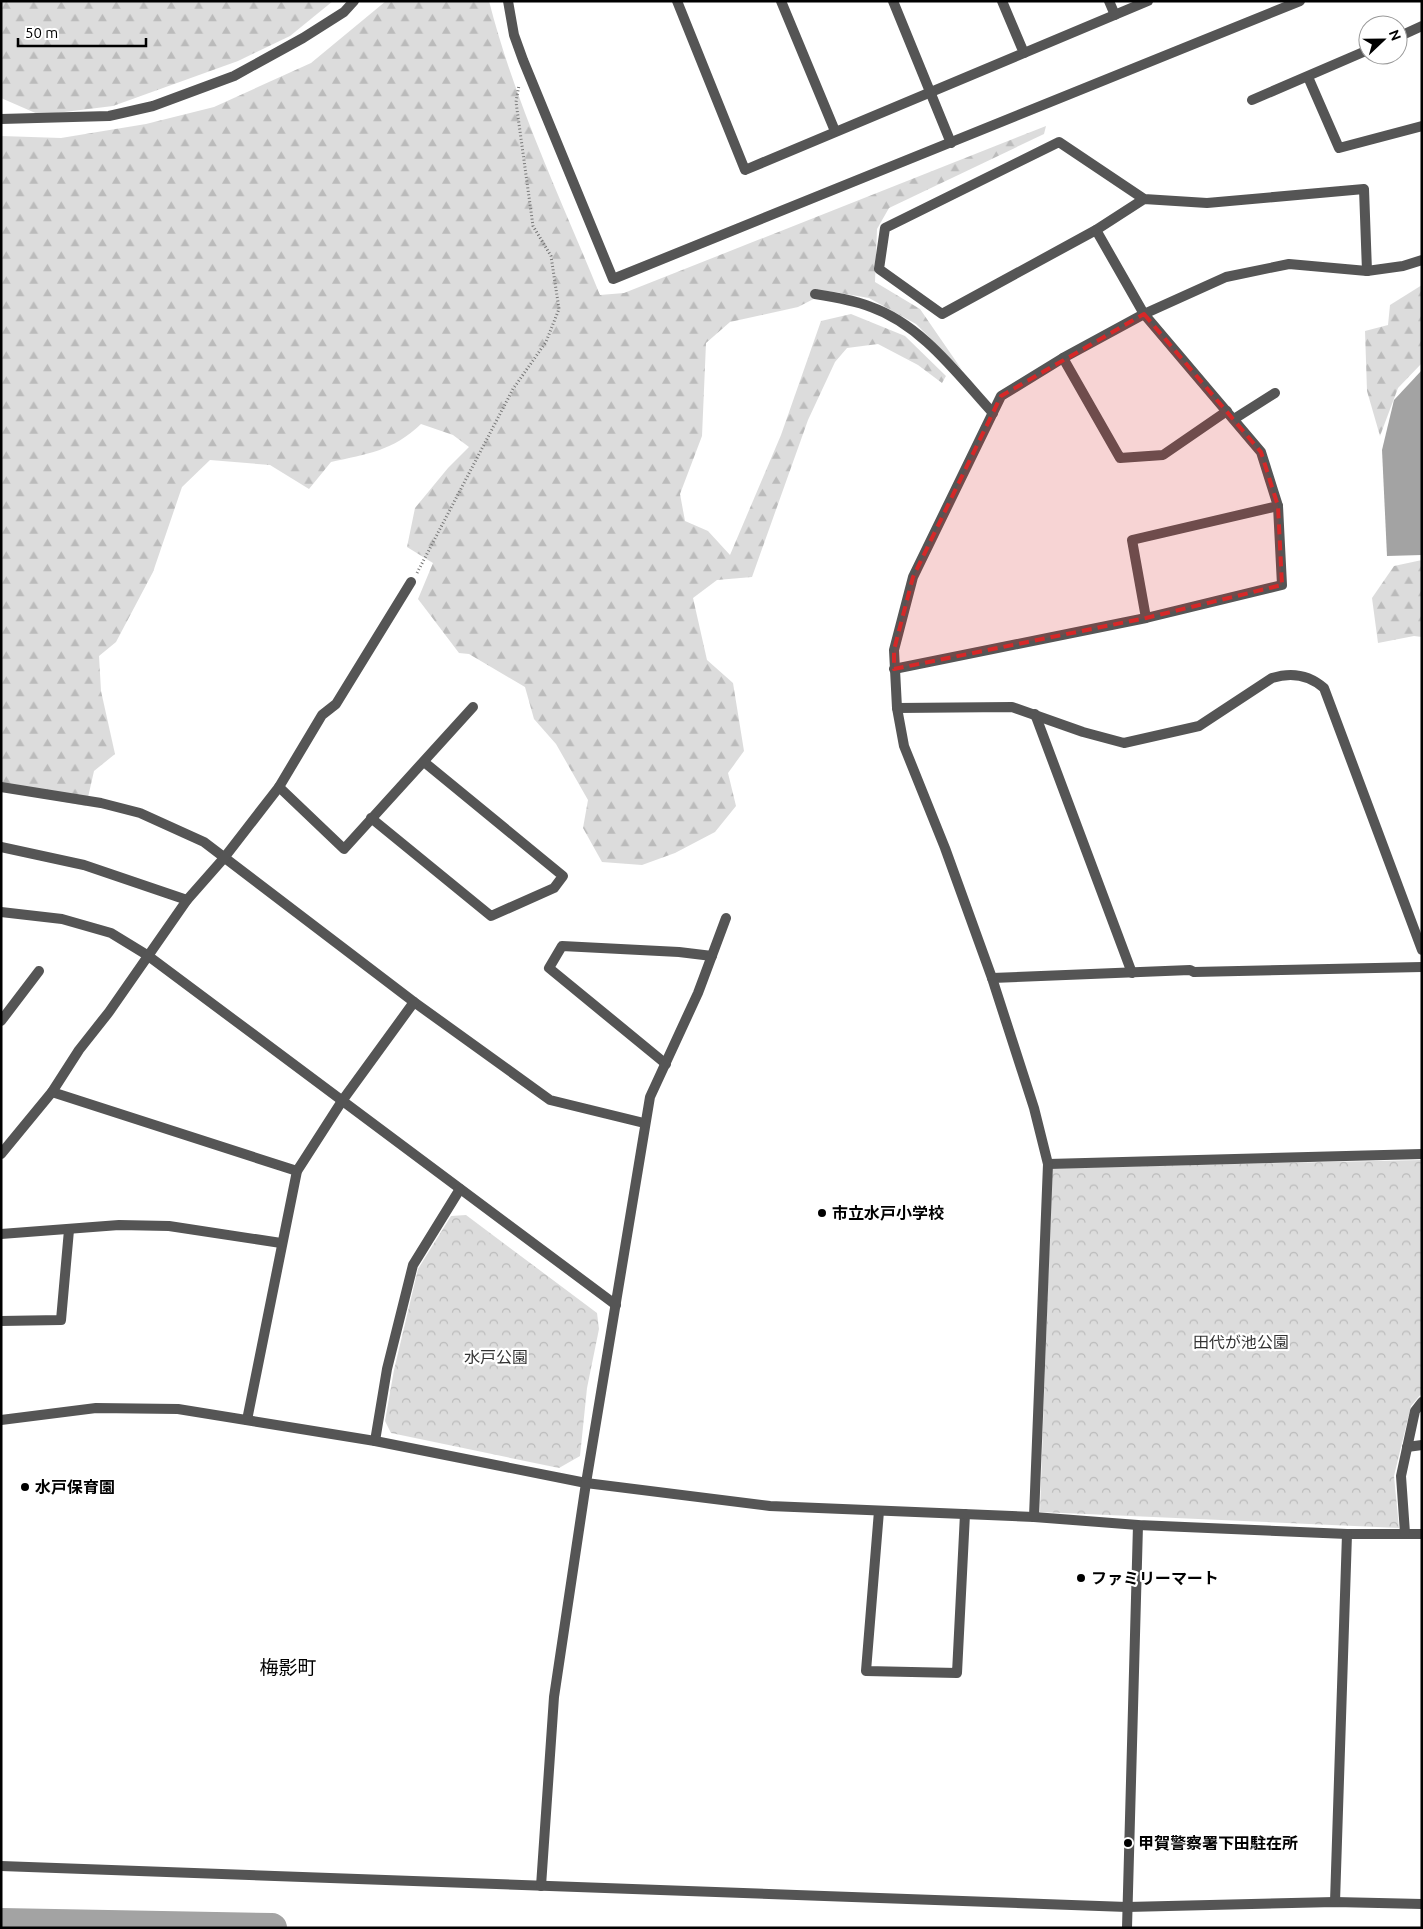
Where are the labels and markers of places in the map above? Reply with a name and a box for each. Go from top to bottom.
place label: 市立水戸小学校 [832,1204,944,1222]
marker: 市立水戸小学校 [816,1207,828,1219]
place label: 水戸保育園 [35,1478,115,1496]
marker: 水戸保育園 [19,1481,31,1493]
place label: ファミリーマート [1091,1569,1219,1587]
marker: ファミリーマート [1075,1572,1087,1584]
place label: 甲賀警察署下田駐在所 [1138,1834,1298,1852]
marker: 甲賀警察署下田駐在所 [1122,1837,1134,1849]

